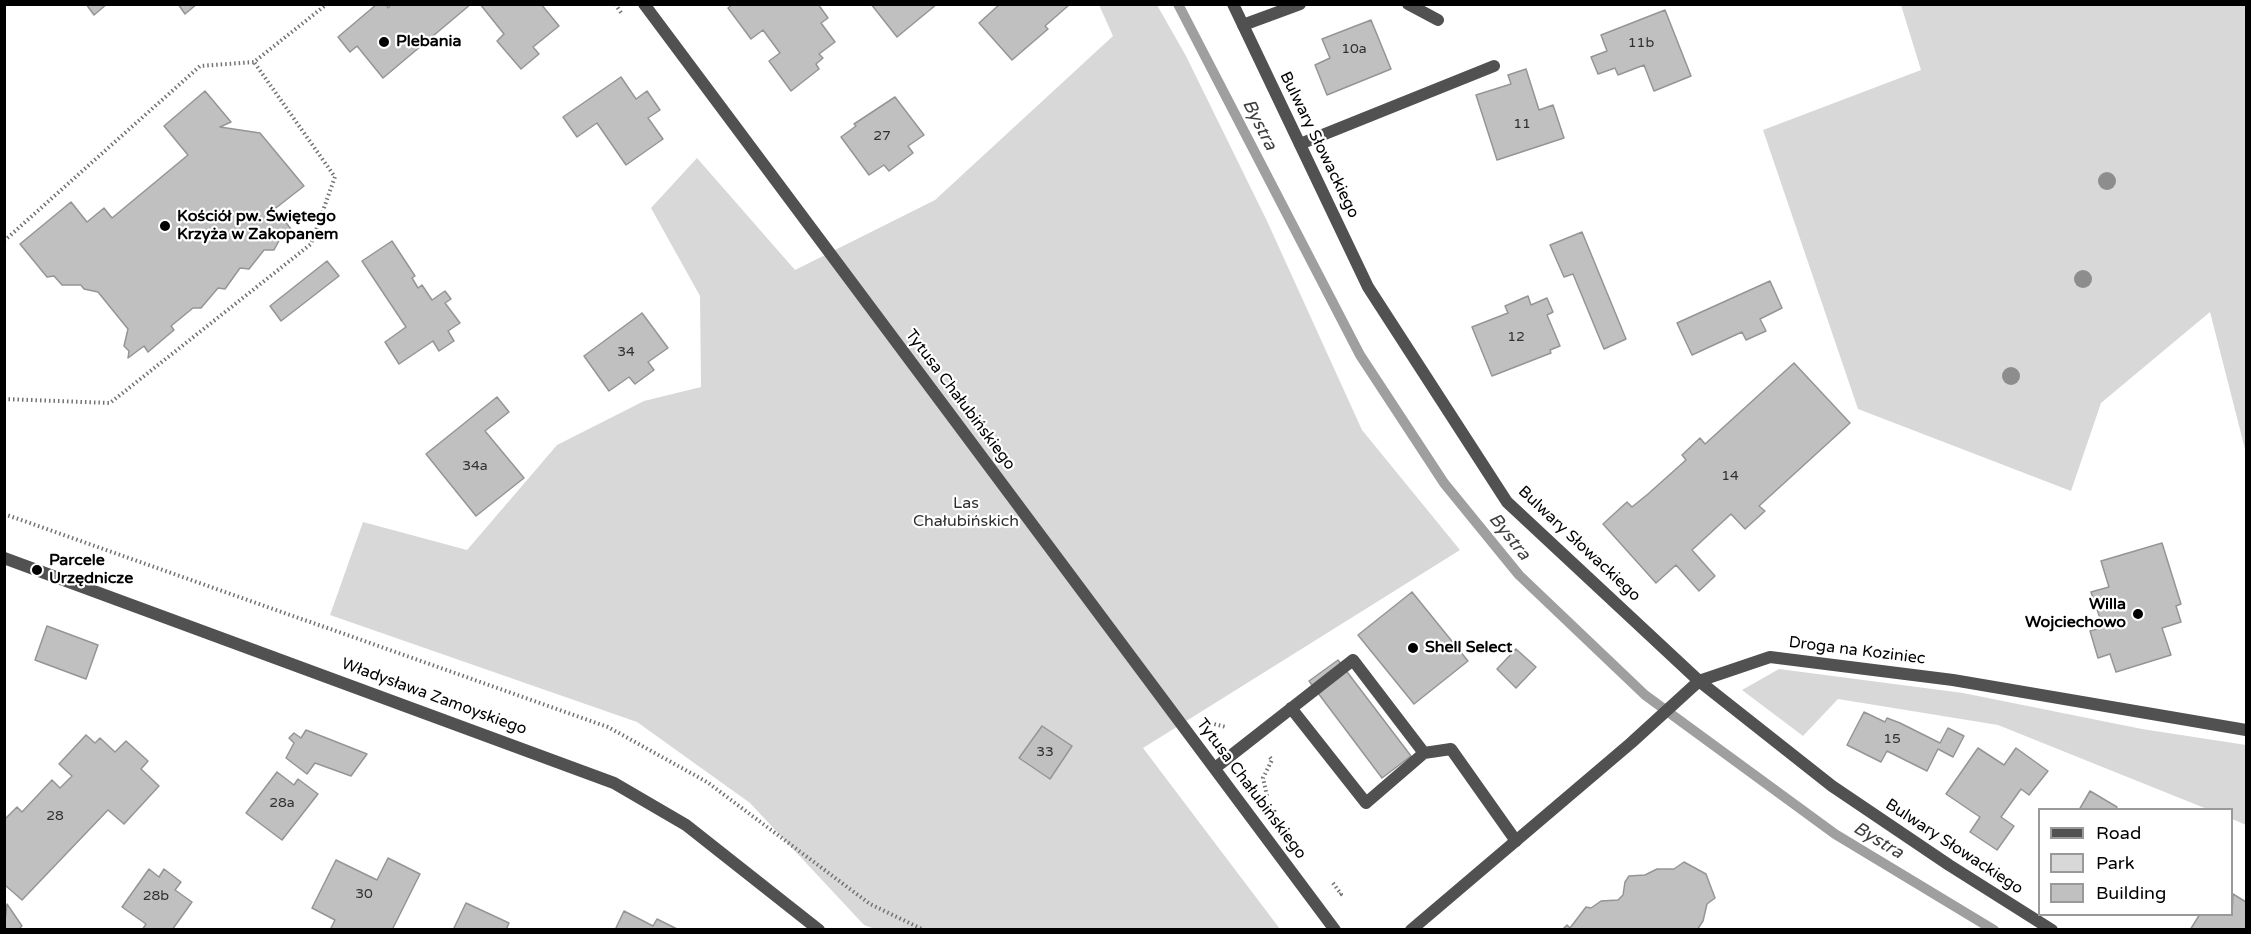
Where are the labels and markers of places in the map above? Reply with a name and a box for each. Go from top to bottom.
place label: Plebania [396,32,462,52]
marker: Plebania [377,35,391,49]
place label: Kościół pw. Świętego Krzyża w Zakopanem [177,207,338,245]
marker: Kościół pw. Świętego Krzyża w Zakopanem [158,219,172,233]
place label: Parcele Urzędnicze [49,551,133,589]
marker: Parcele Urzędnicze [30,563,44,577]
place label: Willa Wojciechowo [2025,595,2126,633]
marker: Willa Wojciechowo [2131,607,2145,621]
place label: Shell Select [1425,638,1512,658]
marker: Shell Select [1406,641,1420,655]

